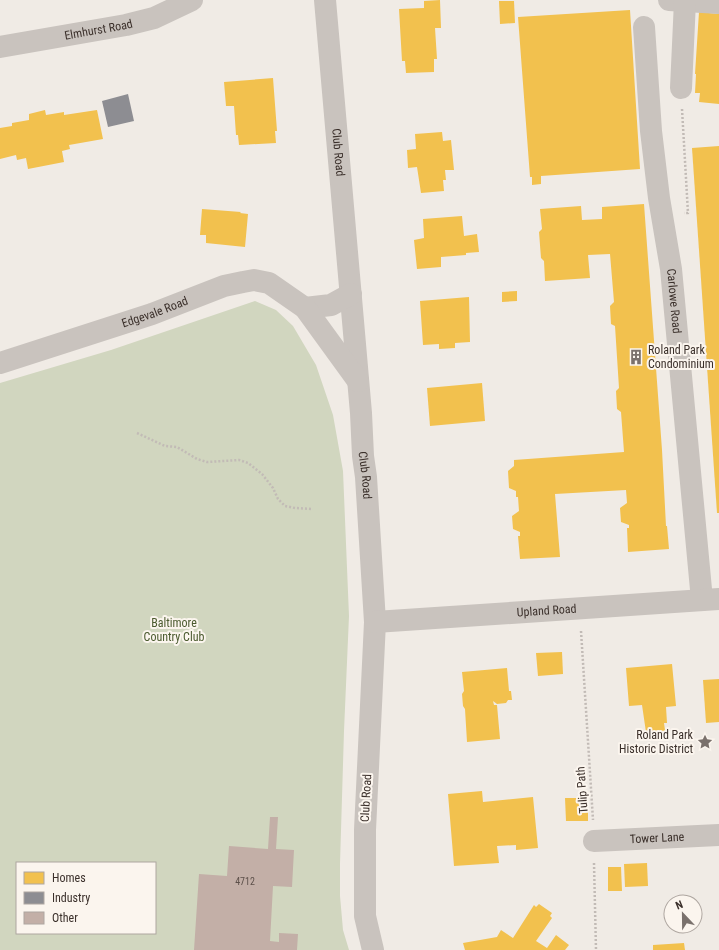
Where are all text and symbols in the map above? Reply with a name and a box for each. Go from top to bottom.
street label: Elmhurst Road [63,17,134,43]
street label: Club Road [329,128,347,177]
street label: Carlowe Road [664,268,684,334]
street label: Edgevale Road [120,294,190,330]
place label: Roland Park Condominium [648,343,714,371]
building icon: Roland Park Condominium [627,348,645,366]
street label: Club Road [356,451,374,500]
street label: Upland Road [516,602,577,620]
park label: Baltimore Country Club [144,616,204,644]
place label: Roland Park Historic District [619,728,694,756]
place icon: Roland Park Historic District [696,733,714,751]
street label: Tulip Path [573,766,591,814]
street label: Club Road [358,774,374,822]
street label: Tower Lane [629,830,685,846]
legend [16,862,156,934]
text: Homes [52,871,86,885]
house number: 4712 [235,876,255,887]
text: Industry [52,891,90,905]
north arrow [663,894,703,934]
text: N [674,898,685,912]
text: Other [52,911,78,925]

